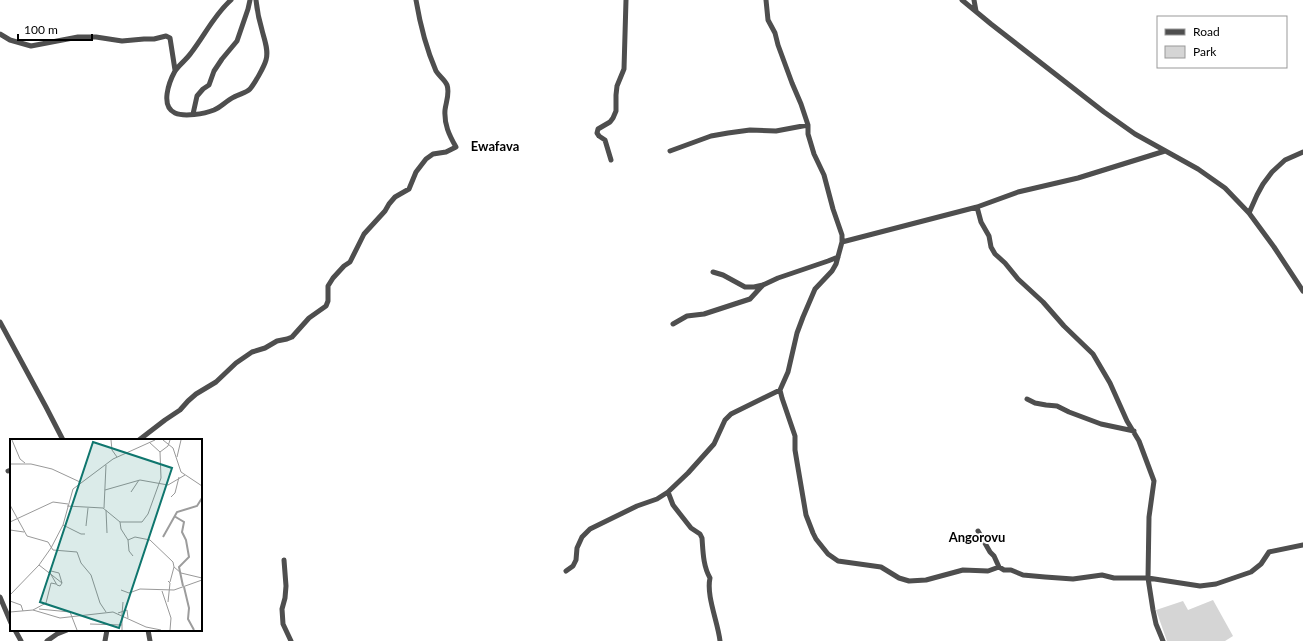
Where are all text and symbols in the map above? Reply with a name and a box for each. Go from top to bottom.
scale bar [18,16,92,42]
legend [1157,16,1287,68]
text: 100 m [24,22,58,37]
text: Road [1193,24,1220,39]
text: Park [1193,44,1217,59]
district label: Ewafava [471,138,519,154]
inset map [10,439,202,631]
district label: Angorovu [948,529,1005,545]

